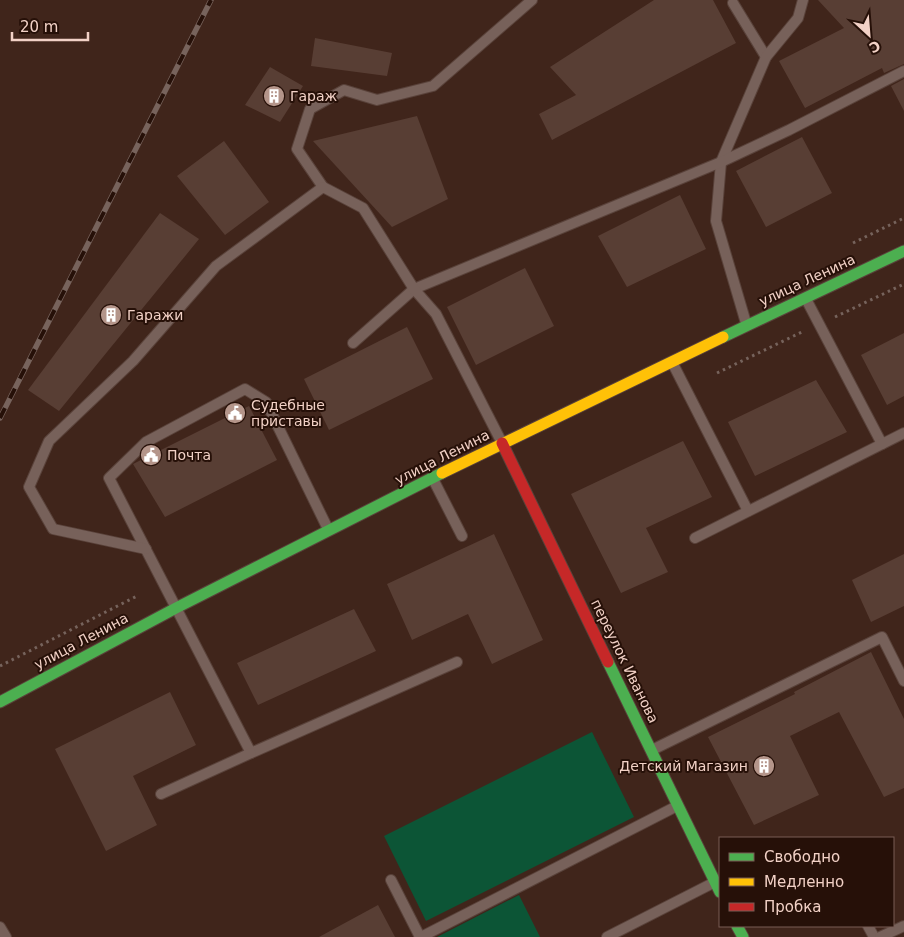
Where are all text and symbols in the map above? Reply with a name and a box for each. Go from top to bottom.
scale bar [12,10,89,42]
north arrow [844,10,894,60]
text: 20 m [20,18,58,36]
text: С [867,37,883,56]
building icon: Гараж [262,84,286,108]
place label: Гараж [290,88,338,104]
street label: улица Ленина [756,251,858,309]
building icon: Гаражи [99,303,123,327]
place label: Гаражи [127,307,183,323]
place label: Судебные приставы [251,397,325,429]
public building icon: Судебные приставы [223,401,247,425]
street label: улица Ленина [392,426,492,488]
public building icon: Почта [139,443,163,467]
place label: Почта [167,447,211,463]
street label: переулок Иванова [588,596,662,726]
street label: улица Ленина [31,610,131,672]
building icon: Детский Магазин [752,754,776,778]
place label: Детский Магазин [619,758,748,774]
legend [719,837,894,927]
text: Свободно [764,848,840,866]
text: Медленно [764,873,844,891]
text: Пробка [764,898,821,916]

